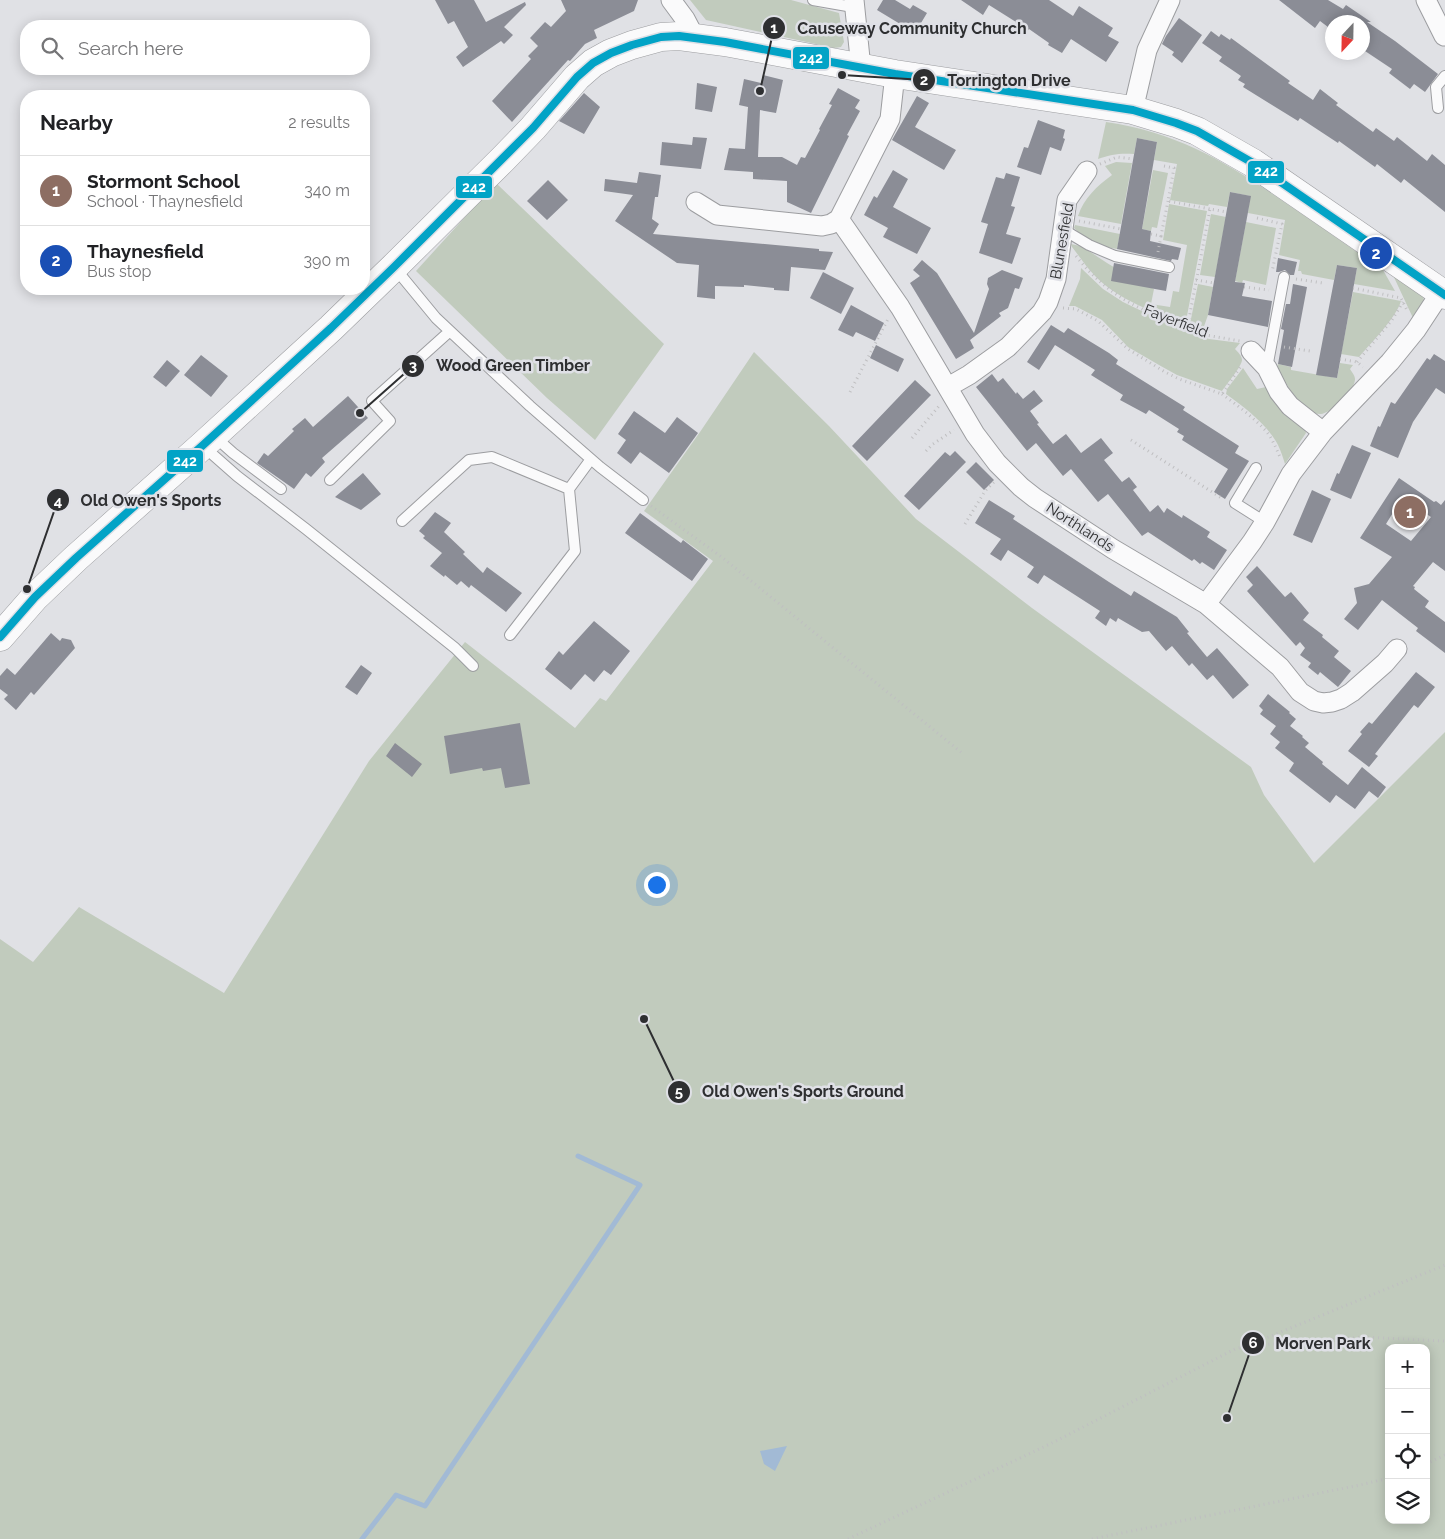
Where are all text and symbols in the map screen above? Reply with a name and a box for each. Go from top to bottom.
callout: Causeway Community Church [762,13,1037,44]
north arrow [1325,15,1370,60]
text: 1 [770,19,778,37]
text: Causeway Community Church [797,19,1027,38]
search box [20,20,370,75]
icon: search [38,34,66,62]
text: Search here [78,37,184,59]
line badge: 242 [792,46,830,70]
text: 242 [799,50,823,66]
callout: Torrington Drive [912,64,1080,95]
text: 2 [920,71,928,89]
text: Torrington Drive [947,71,1071,90]
text: Nearby [40,110,113,135]
text: 2 results [288,113,350,132]
line badge: 242 [1247,160,1285,184]
text: 242 [1254,163,1278,179]
text: Stormont School [87,170,240,192]
line badge: 242 [455,175,493,199]
text: 242 [462,179,486,195]
text: 1 [52,181,60,200]
text: 340 m [304,181,350,200]
text: School · Thaynesfield [87,192,243,211]
street label: Blunesfield [1046,201,1078,281]
pin: 2 [1360,234,1392,272]
text: Thaynesfield [87,240,204,262]
text: 2 [51,251,61,270]
text: 390 m [304,251,350,270]
text: Bus stop [87,262,151,281]
street label: Fayerfield [1141,301,1211,341]
callout: Wood Green Timber [401,350,600,381]
text: Wood Green Timber [436,356,590,375]
text: 3 [409,357,417,375]
line badge: 242 [166,449,204,473]
text: 242 [173,453,197,469]
callout: Old Owen's Sports [45,485,231,516]
text: Old Owen's Sports [81,491,221,510]
text: 4 [54,492,63,510]
pin: 1 [1394,493,1426,531]
street label: Northlands [1043,498,1117,556]
your location [644,872,670,898]
callout: Old Owen's Sports Ground [667,1076,914,1107]
text: Old Owen's Sports Ground [702,1082,904,1101]
text: 5 [675,1083,683,1101]
callout: Morven Park [1241,1328,1381,1359]
text: 6 [1248,1334,1258,1352]
text: Morven Park [1275,1334,1371,1353]
map controls [1385,1344,1430,1524]
button: + [1385,1344,1430,1389]
button: − [1385,1389,1430,1434]
button: locate [1385,1434,1430,1479]
button: layers [1385,1479,1430,1524]

